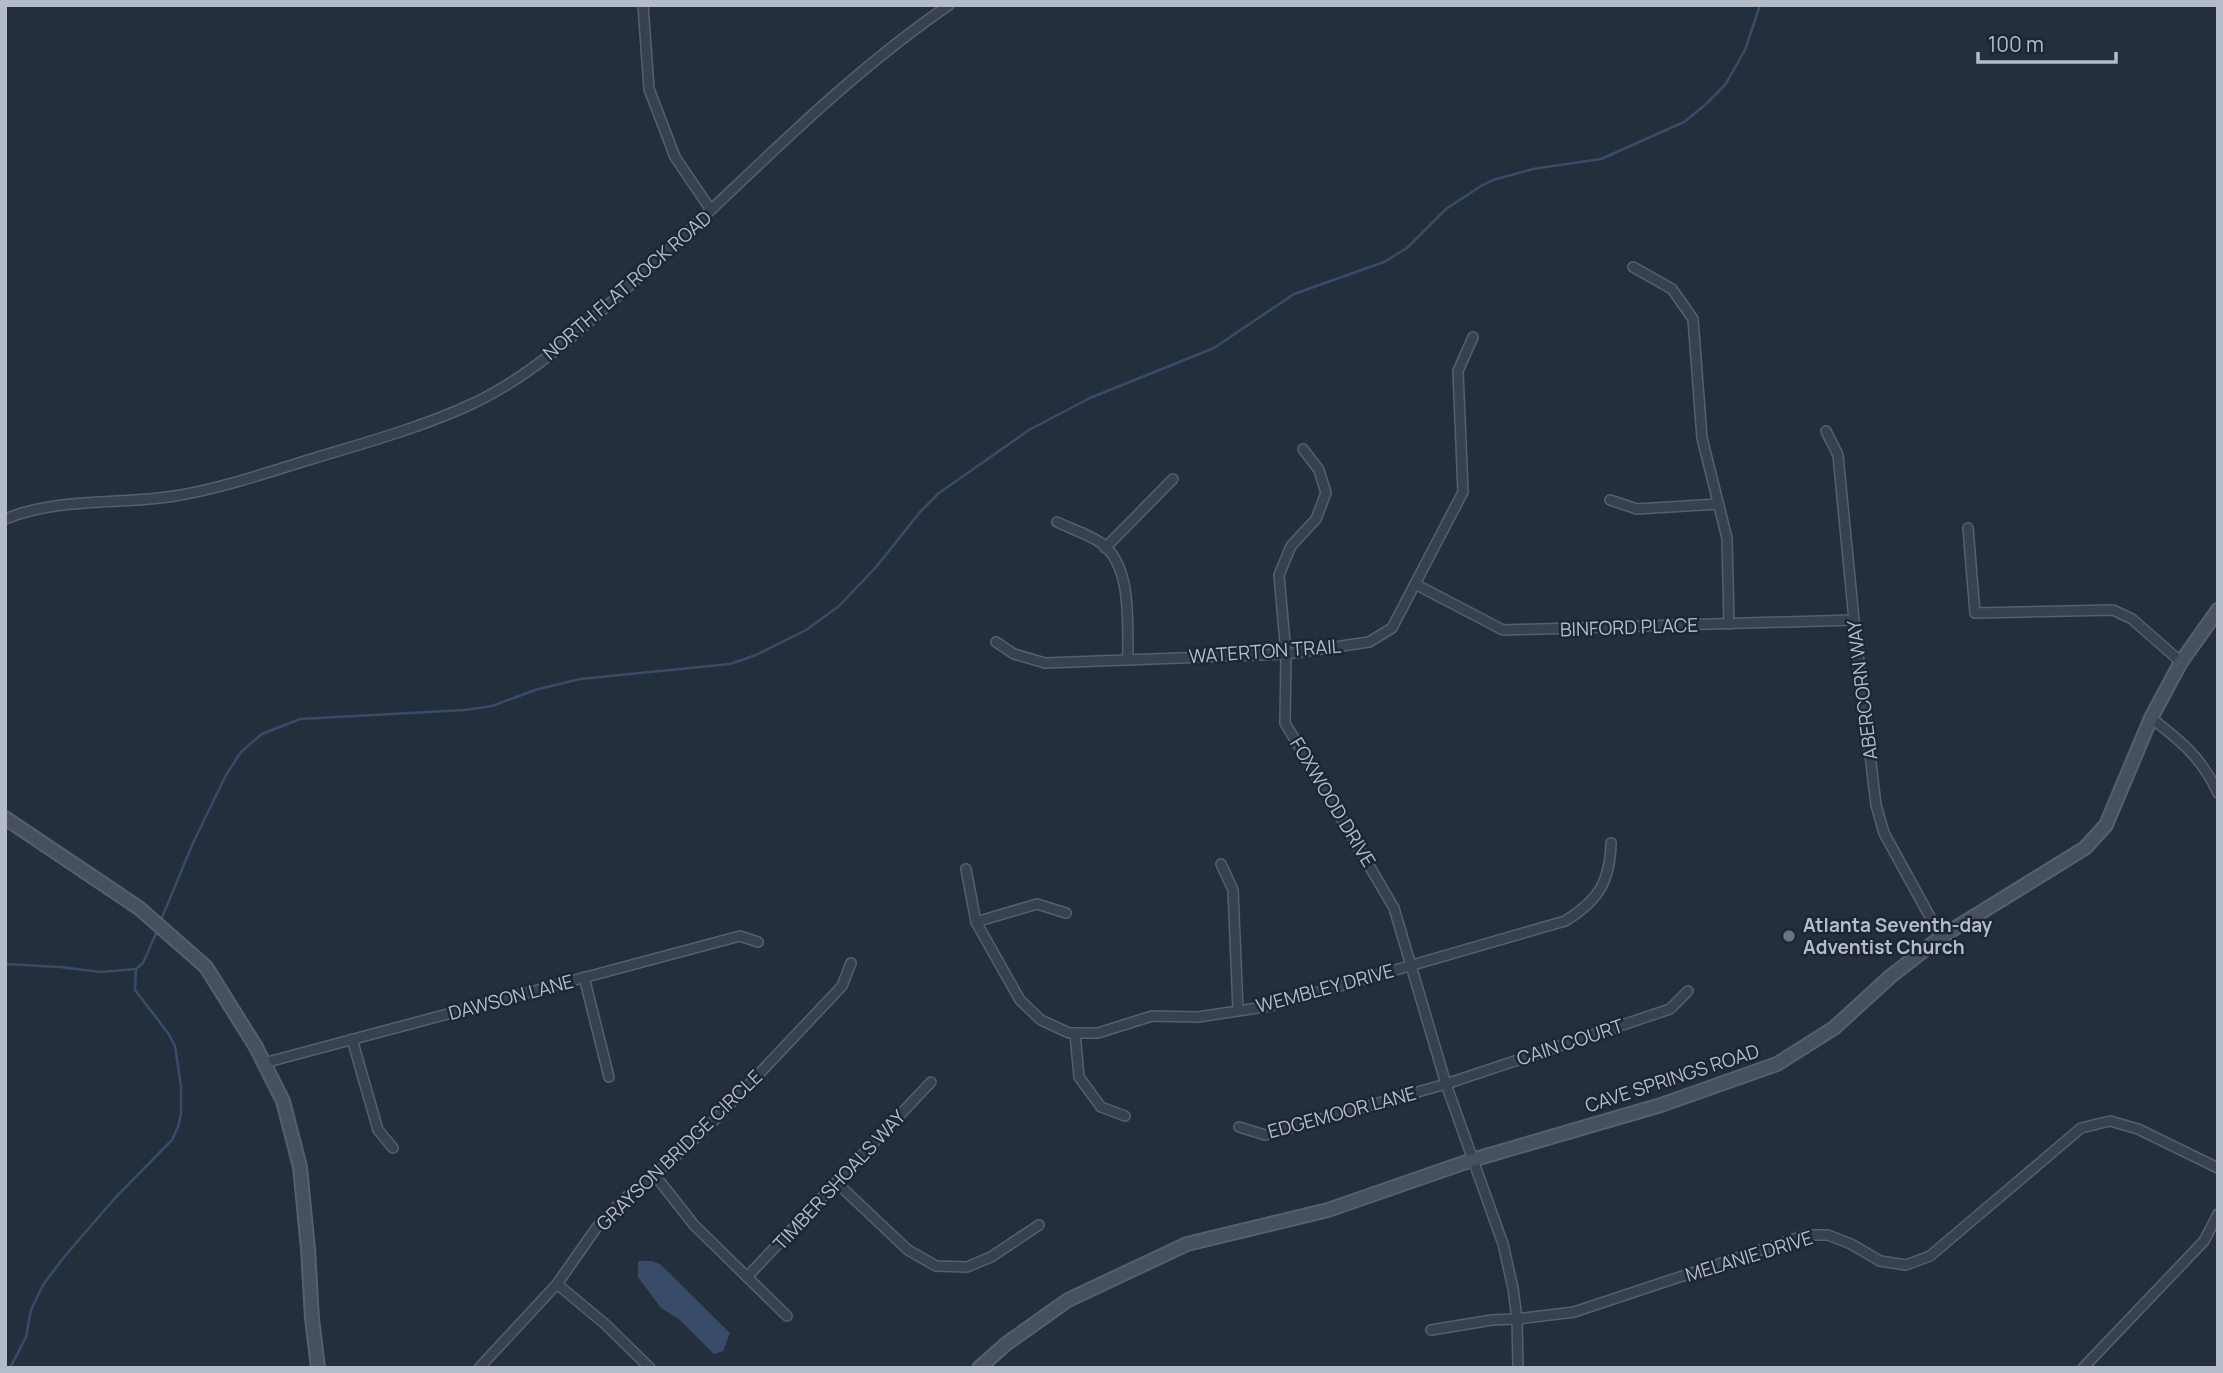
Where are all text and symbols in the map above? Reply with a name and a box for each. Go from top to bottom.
scale bar [1978,21,2116,65]
text: 100 m [1988,30,2044,58]
street label: NORTH FLAT ROCK ROAD [537,204,717,366]
street label: BINFORD PLACE [1559,612,1699,642]
street label: ABERCORN WAY [1840,618,1883,761]
street label: WATERTON TRAIL [1188,633,1342,669]
street label: FOXWOOD DRIVE [1284,732,1382,872]
place label: Atlanta Seventh-day Adventist Church [1803,912,1993,960]
marker: Atlanta Seventh-day Adventist Church [1781,928,1797,944]
street label: WEMBLEY DRIVE [1253,957,1397,1019]
street label: DAWSON LANE [446,968,576,1026]
street label: CAIN COURT [1513,1012,1627,1071]
street label: CAVE SPRINGS ROAD [1582,1038,1762,1118]
street label: GRAYSON BRIDGE CIRCLE [590,1064,768,1236]
street label: EDGEMOOR LANE [1265,1080,1419,1144]
street label: TIMBER SHOALS WAY [767,1104,911,1256]
street label: MELANIE DRIVE [1682,1224,1816,1288]

